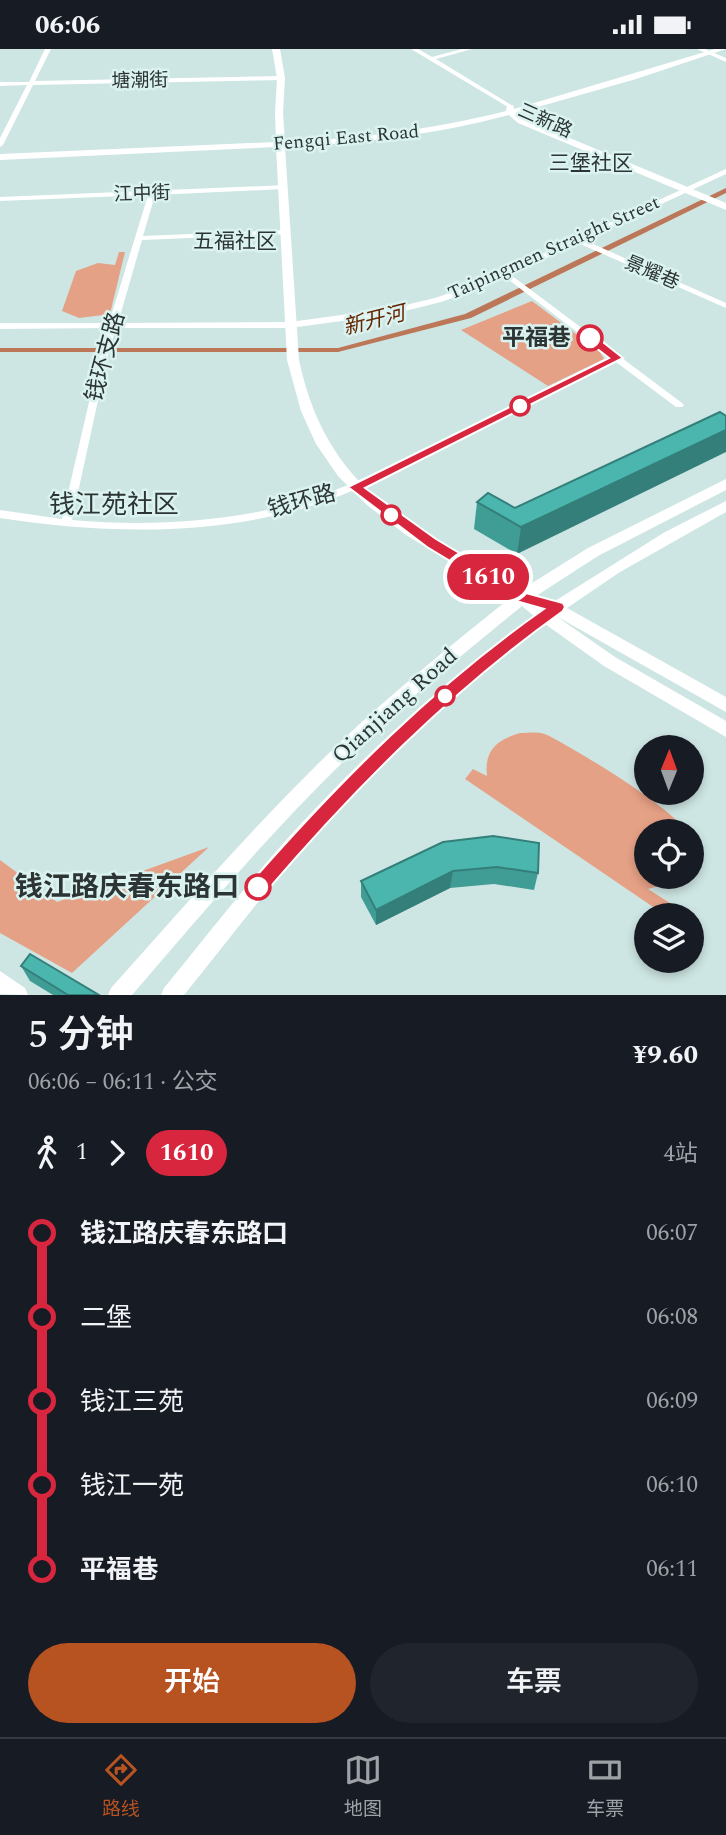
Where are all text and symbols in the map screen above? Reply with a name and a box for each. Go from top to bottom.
text: 06:06 [35,5,100,45]
street label: 塘潮街 [111,66,169,96]
street label: 三新路 [513,96,577,146]
street label: Fengqi East Road [272,117,420,159]
district label: 三堡社区 [549,148,633,180]
street label: 江中街 [113,179,171,209]
street label: Taipingmen Straight Street [443,188,665,308]
district label: 五福社区 [193,226,277,258]
street label: 景耀巷 [620,249,684,297]
water label: 新开河 [340,297,412,344]
street label: 钱环支路 [77,308,135,406]
place label: 平福巷 [502,321,571,356]
marker: 平福巷 [577,325,603,351]
unlabelled marker [510,396,530,416]
street label: 钱环路 [264,476,340,528]
district label: 钱江苑社区 [49,485,179,525]
unlabelled marker [381,505,401,525]
line badge: 1610 [439,554,537,600]
text: 1610 [461,559,515,595]
street label: Qianjiang Road [324,640,466,772]
unlabelled marker [435,686,455,706]
north arrow [634,735,704,805]
map controls [634,735,704,973]
button: locate [634,819,704,889]
place label: 钱江路庆春东路口 [15,866,239,909]
marker: 钱江路庆春东路口 [245,874,271,900]
button: layers [634,903,704,973]
text: 5 分钟 [28,1007,134,1065]
text: ¥9.60 [633,1035,698,1075]
text: 06:06 – 06:11 · 公交 [28,1065,218,1100]
icon: walk [28,1134,66,1172]
icon: forward [98,1134,136,1172]
text: 1 [76,1135,88,1170]
text: 1610 [160,1135,213,1171]
text: 4站 [664,1137,698,1172]
text: 钱江路庆春东路口 [80,1214,288,1254]
text: 06:07 [646,1216,698,1251]
text: 二堡 [80,1298,132,1338]
text: 06:08 [646,1300,698,1335]
text: 钱江三苑 [80,1382,184,1422]
text: 06:09 [646,1384,698,1419]
text: 钱江一苑 [80,1466,184,1506]
text: 06:10 [646,1468,698,1503]
text: 平福巷 [80,1550,158,1590]
text: 06:11 [646,1552,698,1587]
button: 开始 [28,1643,356,1723]
button: 车票 [370,1643,698,1723]
tab: 路线 [102,1751,140,1824]
tab: 地图 [344,1751,382,1824]
tab: 车票 [586,1751,624,1824]

